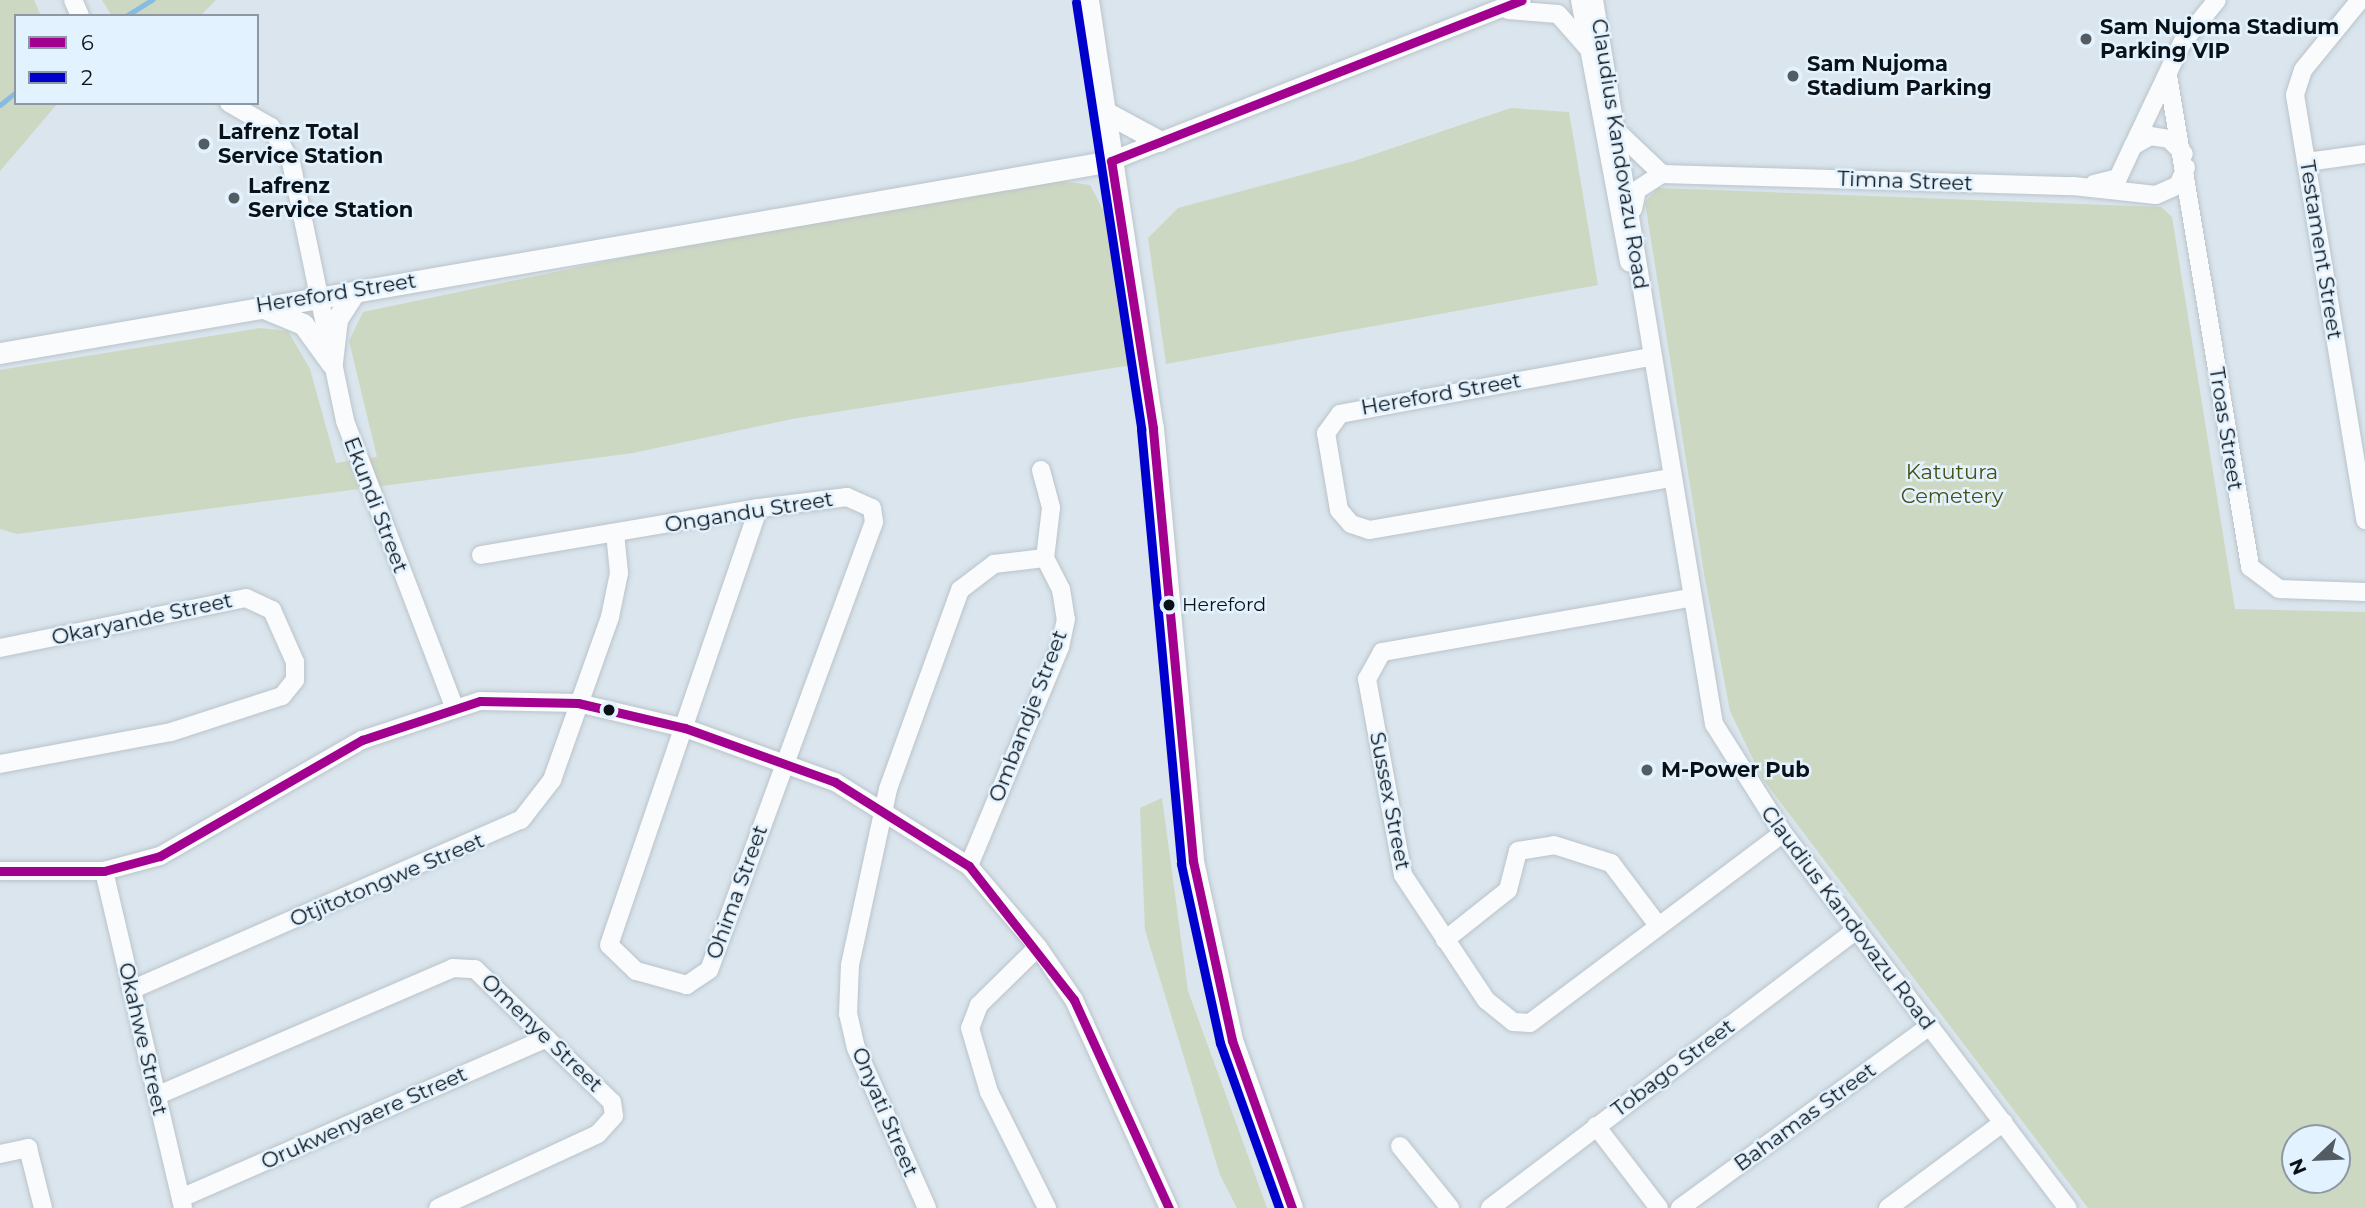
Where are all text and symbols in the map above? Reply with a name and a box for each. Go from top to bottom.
legend [14,14,259,105]
place label: Sam Nujoma Stadium Parking VIP [2100,14,2339,64]
street label: Claudius Kandovazu Road [1586,17,1654,291]
text: 6 [81,30,94,55]
marker: Sam Nujoma Stadium Parking VIP [2078,31,2094,47]
place label: Sam Nujoma Stadium Parking [1807,51,1992,101]
text: 2 [81,65,93,90]
marker: Sam Nujoma Stadium Parking [1785,68,1801,84]
place label: Lafrenz Total Service Station [218,119,383,169]
marker: Lafrenz Total Service Station [196,136,212,152]
street label: Testament Street [2294,159,2348,341]
street label: Timna Street [1837,166,1973,196]
place label: Lafrenz Service Station [248,173,413,223]
marker: Lafrenz Service Station [226,190,242,206]
street label: Hereford Street [254,268,418,318]
street label: Troas Street [2204,365,2248,493]
street label: Hereford Street [1359,368,1523,420]
street label: Ekundi Street [339,433,413,577]
park label: Katutura Cemetery [1901,459,2003,509]
street label: Ongandu Street [663,486,835,538]
street label: Okaryande Street [49,588,235,650]
place label: Hereford [1182,594,1266,616]
marker: Hereford [1162,598,1176,612]
street label: Ombandje Street [984,626,1072,806]
unlabelled marker [602,703,616,717]
street label: Sussex Street [1364,730,1416,872]
place label: M-Power Pub [1661,757,1810,783]
marker: M-Power Pub [1639,762,1655,778]
street label: Claudius Kandovazu Road [1756,801,1940,1035]
street label: Ohima Street [701,821,773,963]
street label: Otjitotongwe Street [286,828,488,932]
street label: Okahwe Street [113,960,173,1118]
street label: Omenye Street [476,969,608,1097]
street label: Tobago Street [1607,1014,1739,1122]
street label: Onyati Street [846,1044,924,1180]
street label: Bahamas Street [1729,1057,1881,1177]
street label: Orukwenyaere Street [257,1061,471,1175]
north arrow [2281,1124,2351,1194]
text: N [2284,1155,2312,1178]

